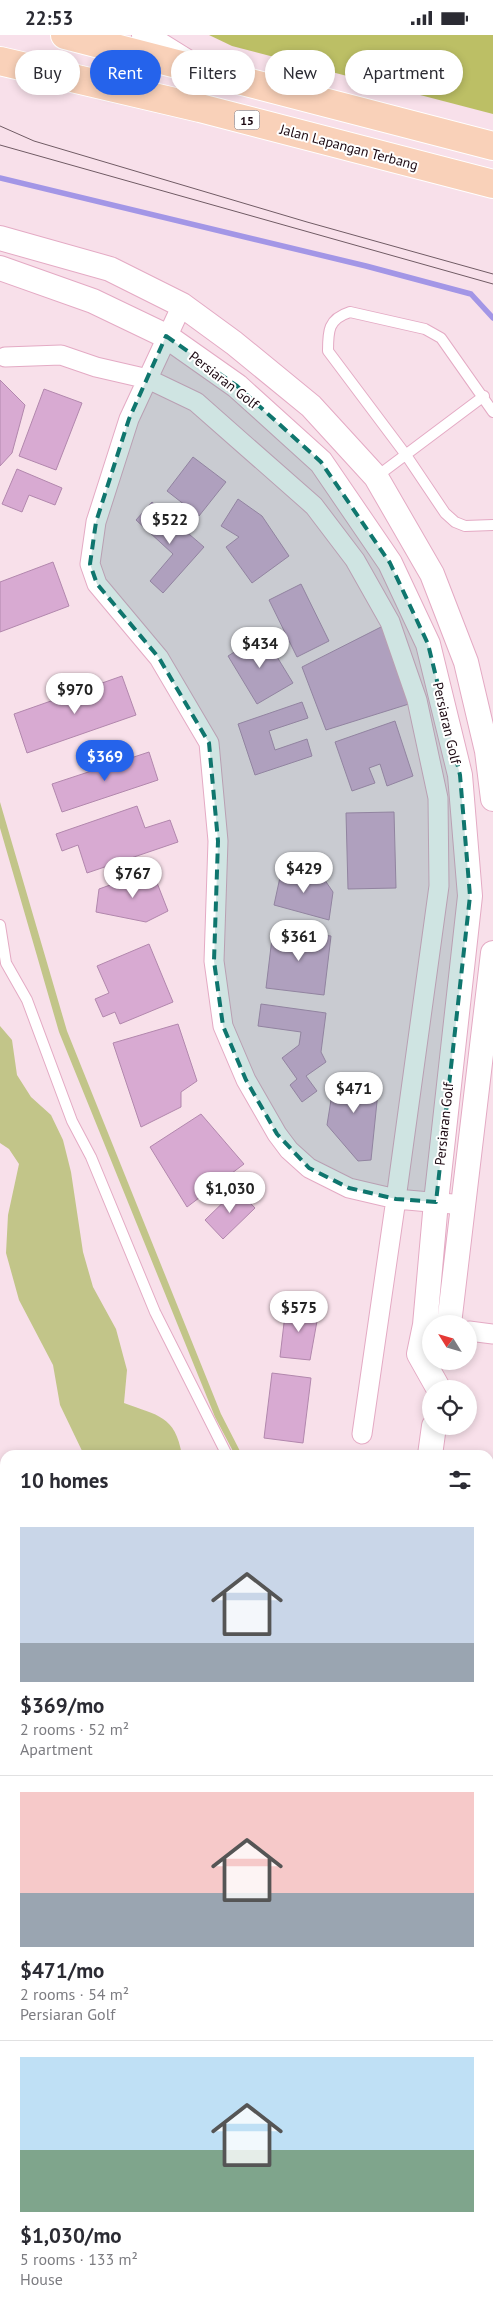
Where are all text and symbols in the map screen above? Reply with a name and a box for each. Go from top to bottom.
text: 22:53 [25,6,73,30]
chip: Buy [15,50,80,95]
chip: Rent [90,50,161,95]
chip: Filters [171,50,255,95]
chip: New [265,50,335,95]
chip: Apartment [345,50,463,95]
road number: 15 [234,111,260,129]
street label: Jalan Lapangan Terbang [277,120,420,174]
street label: Persiaran Golf [186,347,263,413]
pin: $522 [140,503,200,545]
text: $522 [152,509,188,529]
pin: $434 [230,627,290,669]
text: $434 [242,633,278,653]
pin: $970 [45,673,105,715]
text: $970 [57,679,93,699]
street label: Persiaran Golf [429,680,465,766]
pin: $369 [75,739,135,782]
text: $369 [87,746,123,766]
pin: $429 [274,851,334,894]
pin: $767 [103,857,163,899]
text: $429 [286,858,322,878]
text: $767 [115,863,151,883]
pin: $361 [269,919,329,962]
text: $361 [281,926,317,946]
pin: $471 [324,1071,384,1114]
text: $471 [336,1078,372,1098]
street label: Persiaran Golf [431,1081,457,1166]
pin: $1,030 [189,1171,271,1214]
text: $1,030 [205,1178,255,1198]
pin: $575 [269,1291,329,1333]
text: $575 [281,1297,317,1317]
north arrow [422,1315,478,1370]
map controls [422,1315,477,1435]
button: locate [422,1380,477,1435]
icon: filters [446,1466,474,1494]
text: 10 homes [20,1467,108,1494]
icon: home [202,1559,292,1649]
text: $369/mo [20,1692,104,1719]
text: 2 rooms · 52 m² [20,1719,129,1739]
text: Apartment [20,1739,93,1759]
icon: home [202,1825,292,1915]
text: $471/mo [20,1957,104,1984]
text: 2 rooms · 54 m² [20,1984,129,2004]
text: Persiaran Golf [20,2004,115,2024]
icon: home [202,2090,292,2180]
text: $1,030/mo [20,2222,122,2249]
text: 5 rooms · 133 m² [20,2249,138,2269]
text: House [20,2269,63,2289]

